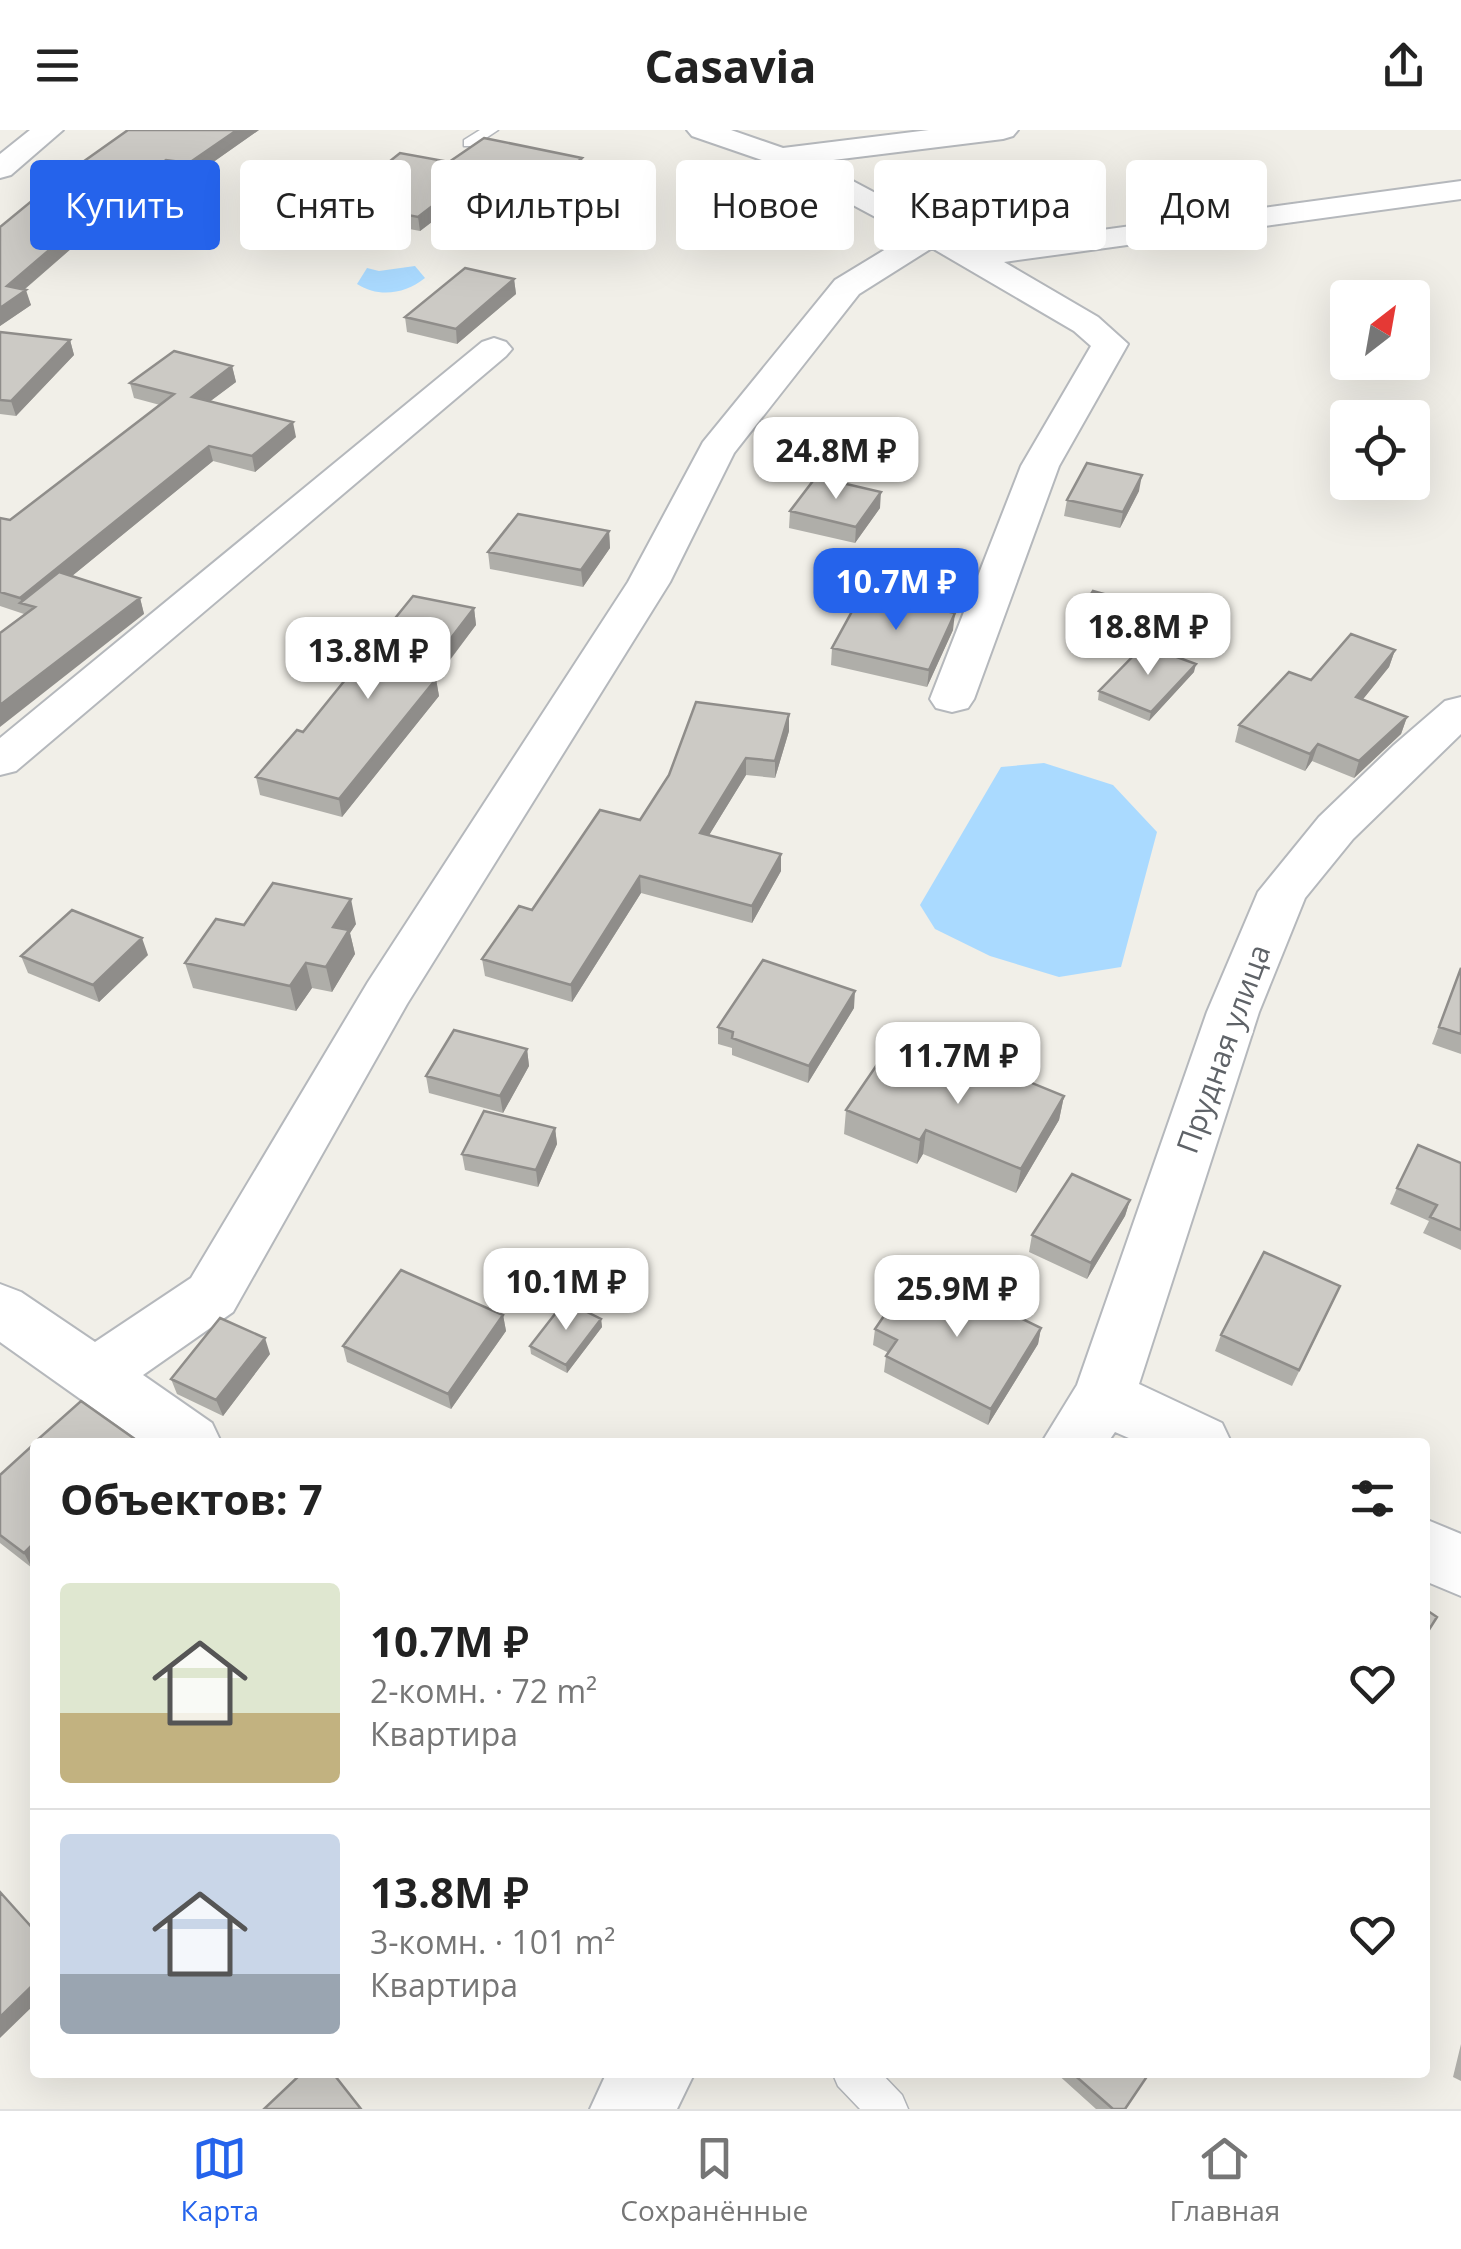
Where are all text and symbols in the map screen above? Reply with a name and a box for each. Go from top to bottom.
text: Casavia [645,35,816,96]
icon: menu [30,38,85,93]
icon: share [1376,38,1431,93]
chip: Купить [30,160,220,250]
chip: Снять [240,160,411,250]
chip: Фильтры [431,160,656,250]
chip: Новое [676,160,854,250]
chip: Квартира [874,160,1106,250]
chip: Дом [1126,160,1267,250]
north arrow [1330,280,1430,380]
map controls [1330,280,1430,500]
button: locate [1330,400,1430,500]
pin: 24.8M ₽ [744,417,928,502]
text: 24.8M ₽ [775,428,897,471]
pin: 10.7M ₽ [804,548,988,633]
text: 10.7M ₽ [835,559,957,602]
pin: 18.8M ₽ [1056,593,1240,678]
text: 18.8M ₽ [1087,604,1209,647]
pin: 13.8M ₽ [276,617,460,702]
text: 13.8M ₽ [307,628,429,671]
street label: Прудная улица [1166,938,1279,1159]
pin: 11.7M ₽ [866,1022,1050,1107]
text: 11.7M ₽ [897,1033,1019,1076]
pin: 10.1M ₽ [474,1248,658,1333]
pin: 25.9M ₽ [865,1255,1049,1340]
text: 10.1M ₽ [505,1259,627,1302]
text: 25.9M ₽ [896,1266,1018,1309]
text: Объектов: 7 [60,1470,323,1527]
icon: filters [1345,1471,1400,1526]
text: 10.7M ₽ [370,1612,529,1669]
icon: home [140,1623,260,1743]
icon: heart [1345,1656,1400,1711]
text: 2-комн. · 72 m² [370,1669,597,1712]
text: Квартира [370,1712,518,1755]
text: 13.8M ₽ [370,1863,529,1920]
icon: home [140,1874,260,1994]
icon: heart [1345,1907,1400,1962]
text: 3-комн. · 101 m² [370,1920,615,1963]
text: Квартира [370,1963,518,2006]
tab: Карта [181,2131,259,2229]
tab: Сохранённые [620,2131,808,2229]
tab: Главная [1169,2131,1280,2229]

